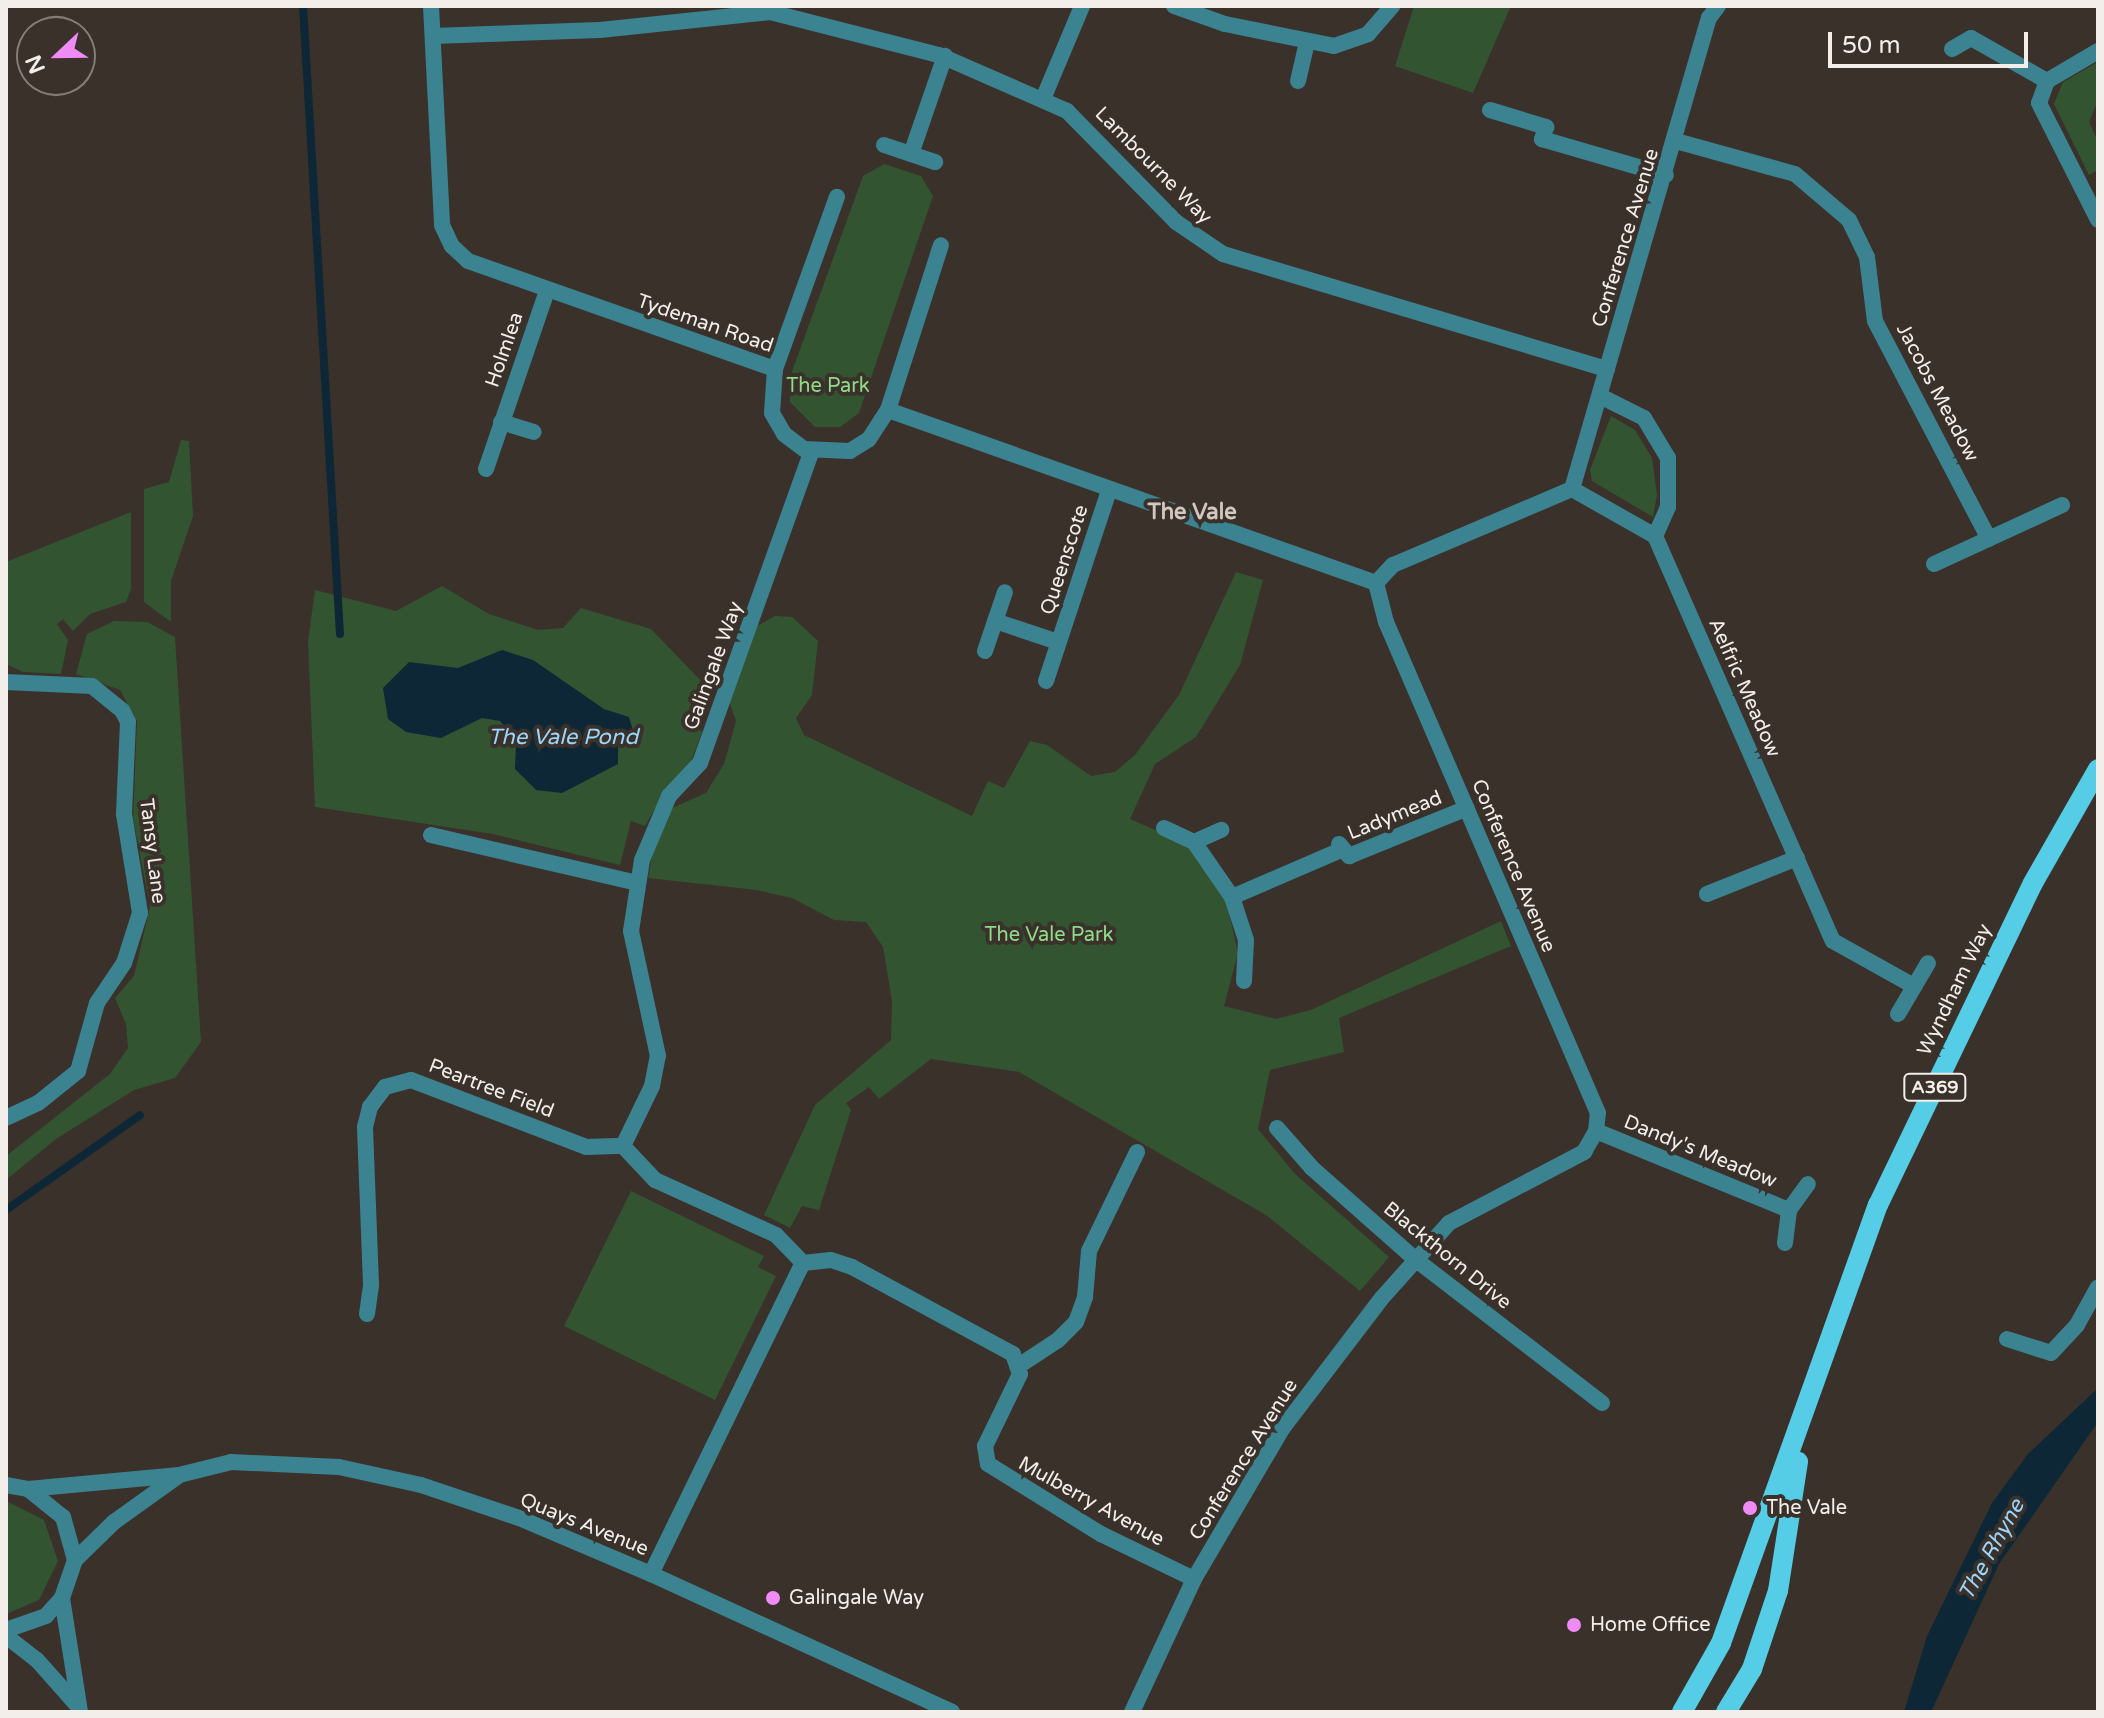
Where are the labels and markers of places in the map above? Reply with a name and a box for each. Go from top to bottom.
place label: The Vale [1766,1496,1847,1520]
marker: The Vale [1741,1499,1759,1517]
place label: Galingale Way [789,1586,924,1610]
marker: Galingale Way [764,1589,782,1607]
place label: Home Office [1590,1613,1711,1637]
marker: Home Office [1565,1616,1583,1634]

